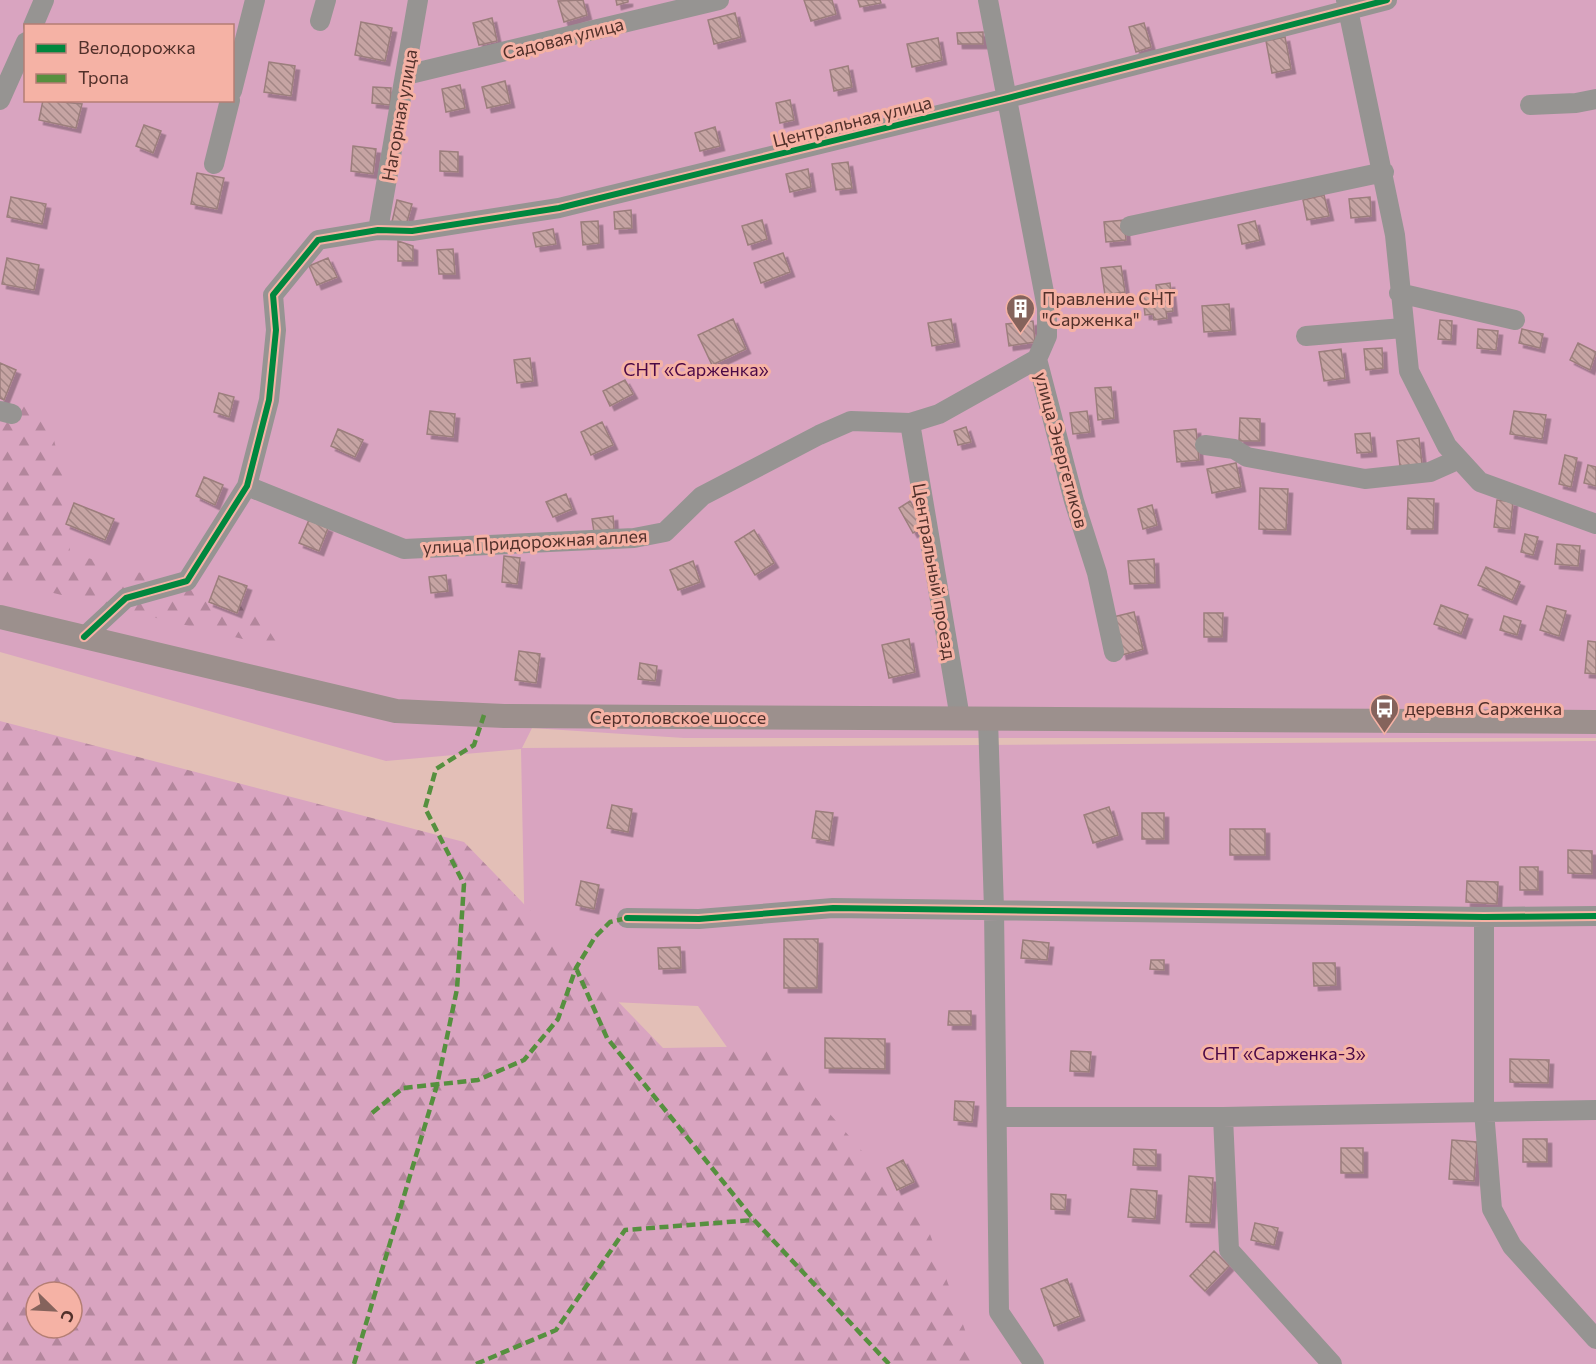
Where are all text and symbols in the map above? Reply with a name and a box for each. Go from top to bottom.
street label: Садовая улица [500,12,626,64]
legend [24,24,234,102]
text: Велодорожка [78,36,196,58]
street label: Нагорная улица [377,47,421,183]
text: Тропа [78,66,129,88]
street label: Центральная улица [770,91,934,151]
place label: Правление СНТ "Сарженка" [1042,287,1176,330]
building icon: Правление СНТ "Сарженка" [1005,292,1037,334]
park label: СНТ «Сарженка» [623,358,769,380]
street label: улица Энергетиков [1031,369,1093,531]
street label: Центральный проезд [909,481,961,661]
street label: улица Придорожная аллея [422,524,648,558]
bus stop icon: деревня Сарженка [1368,692,1400,734]
place label: деревня Сарженка [1405,697,1562,719]
street label: Сертоловское шоссе [590,706,766,728]
park label: СНТ «Сарженка-3» [1202,1042,1366,1064]
north arrow [24,1280,84,1340]
text: С [57,1307,79,1325]

